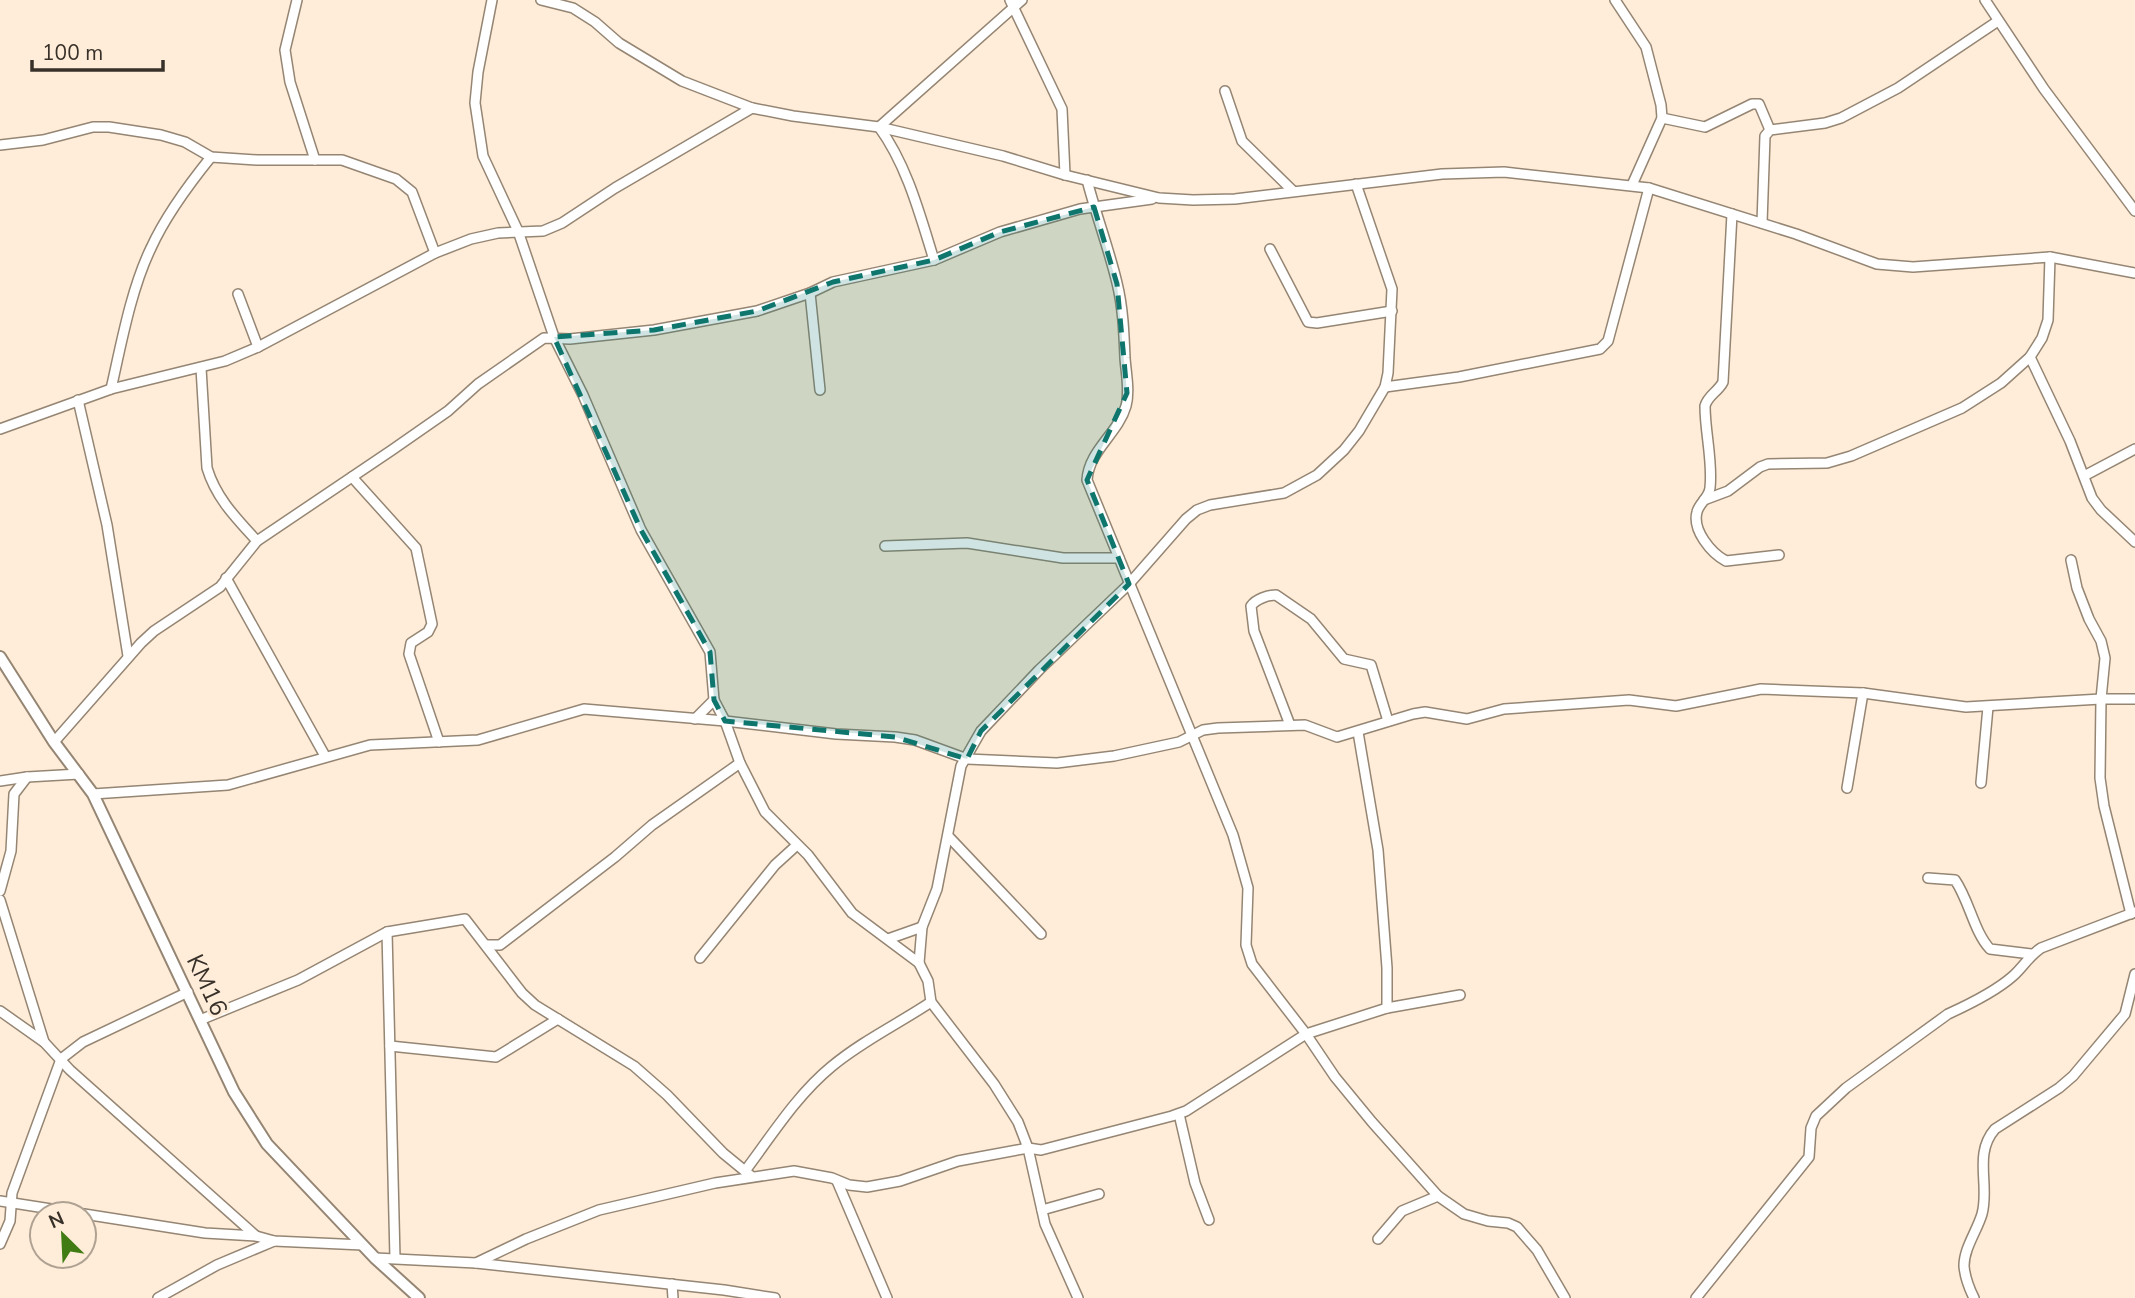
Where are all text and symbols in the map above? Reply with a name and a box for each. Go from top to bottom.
scale bar [32,28,163,72]
text: 100 m [42,39,103,67]
street label: KM16 [179,949,235,1021]
north arrow [28,1200,98,1270]
text: N [45,1206,68,1235]

